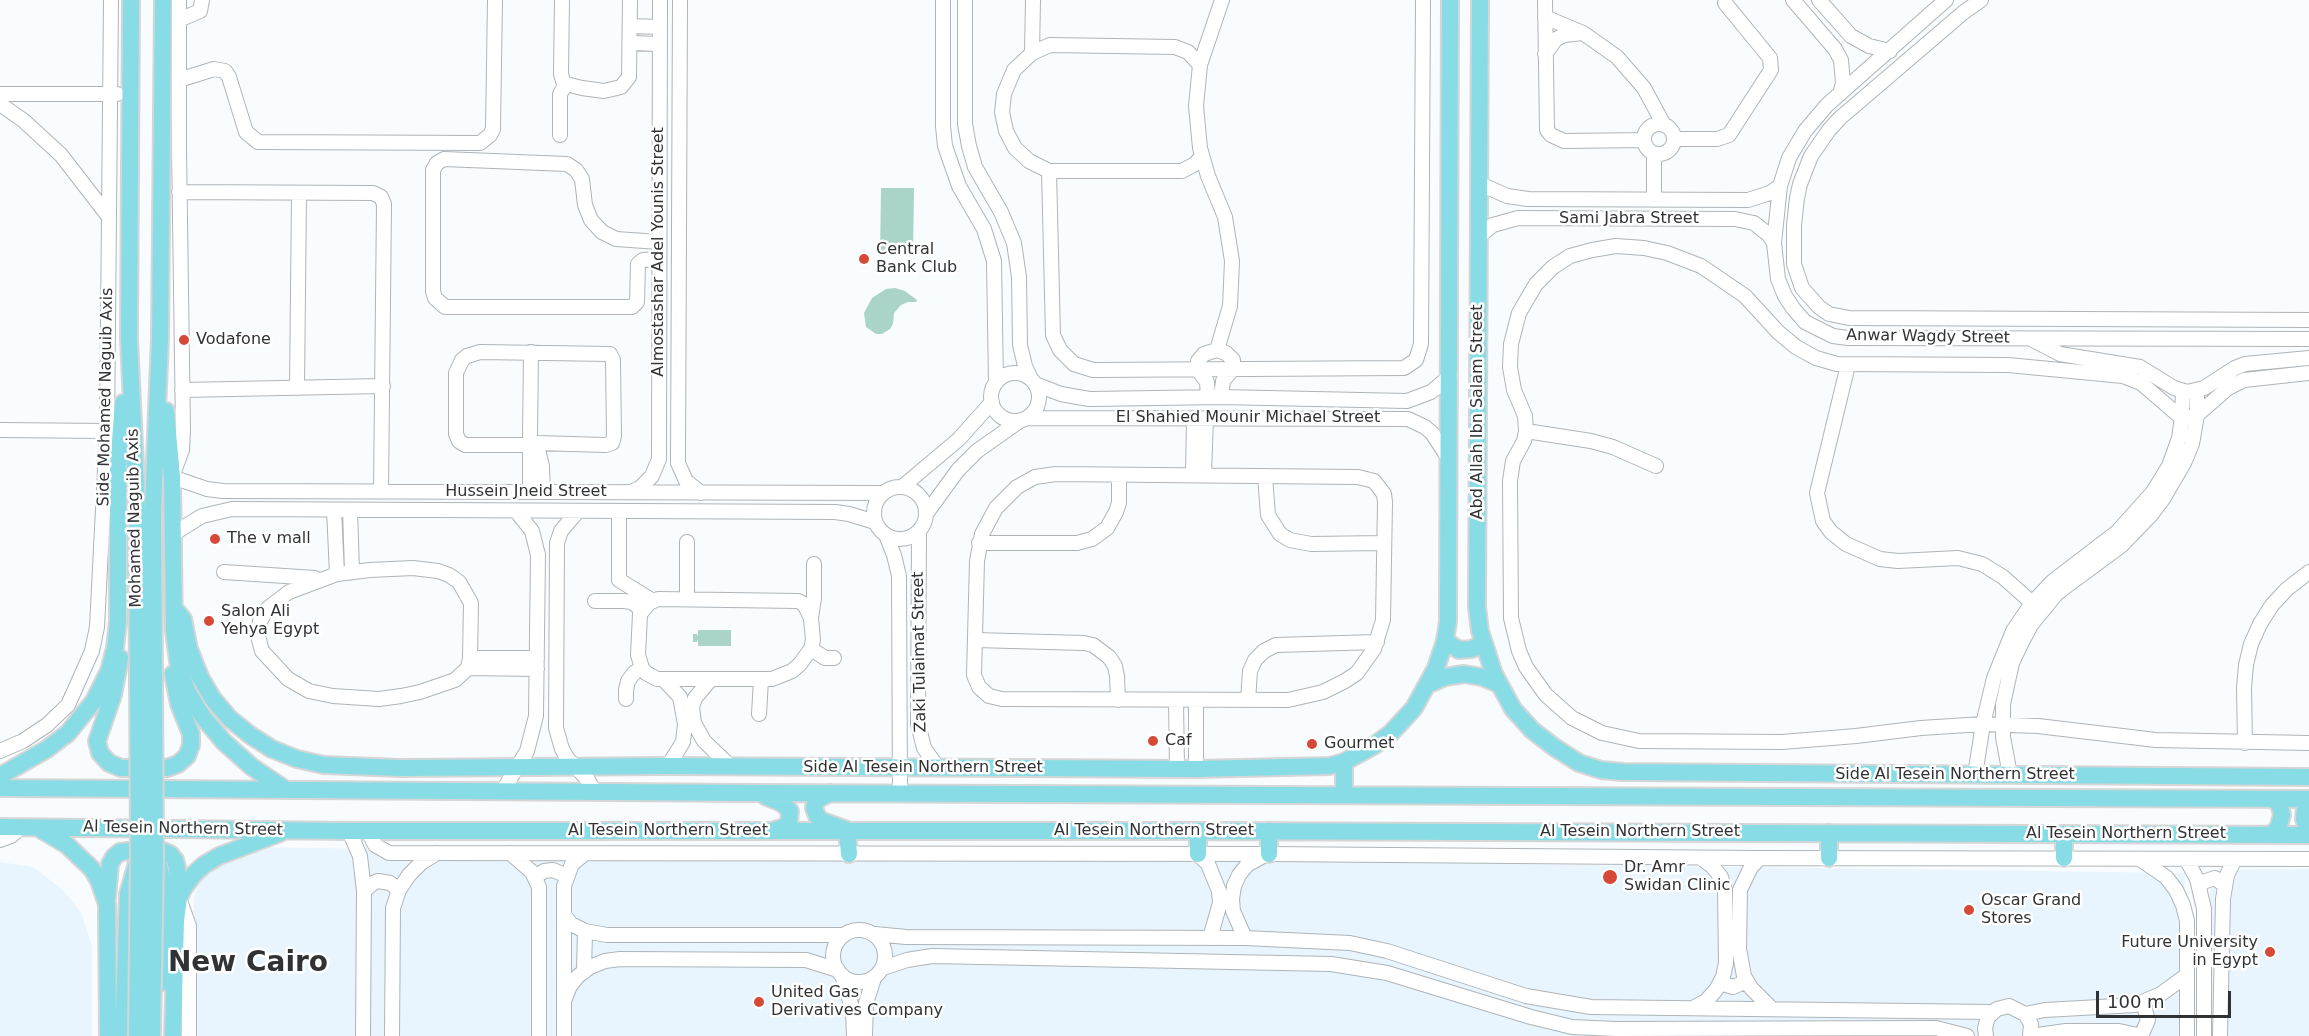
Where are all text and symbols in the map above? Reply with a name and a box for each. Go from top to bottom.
street label: Almostashar Adel Younis Street [649,127,669,377]
street label: Sami Jabra Street [1559,209,1699,229]
place label: Central Bank Club [876,240,957,278]
marker: Central Bank Club [857,252,871,266]
street label: Side Mohamed Naguib Axis [94,287,118,507]
street label: Abd Allah Ibn Salam Street [1468,305,1488,519]
street label: Anwar Wagdy Street [1846,326,2010,348]
place label: Vodafone [196,330,271,350]
marker: Vodafone [177,333,191,347]
street label: El Shahied Mounir Michael Street [1116,408,1380,428]
street label: Mohamed Naguib Axis [124,428,146,608]
street label: Hussein Jneid Street [445,482,607,502]
place label: The v mall [227,529,311,549]
marker: The v mall [208,532,222,546]
street label: Zaki Tulaimat Street [909,571,931,733]
place label: Salon Ali Yehya Egypt [221,602,319,640]
marker: Salon Ali Yehya Egypt [202,614,216,628]
place label: Caf [1165,731,1192,751]
marker: Caf [1146,734,1160,748]
place label: Gourmet [1324,734,1394,754]
marker: Gourmet [1305,737,1319,751]
street label: Side Al Tesein Northern Street [803,758,1043,778]
street label: Side Al Tesein Northern Street [1835,765,2075,785]
street label: Al Tesein Northern Street [83,818,283,840]
street label: Al Tesein Northern Street [568,821,768,841]
street label: Al Tesein Northern Street [1054,821,1254,841]
street label: Al Tesein Northern Street [1540,822,1740,842]
street label: Al Tesein Northern Street [2026,824,2226,844]
place label: Dr. Amr Swidan Clinic [1624,858,1730,896]
marker: Dr. Amr Swidan Clinic [1601,868,1619,886]
place label: Oscar Grand Stores [1981,891,2081,929]
marker: Oscar Grand Stores [1962,903,1976,917]
place label: Future University in Egypt [2121,933,2258,971]
marker: Future University in Egypt [2263,945,2277,959]
district label: New Cairo [168,947,328,981]
scale bar [2099,979,2234,1017]
place label: United Gas Derivatives Company [771,983,943,1021]
text: 100 m [2107,991,2165,1012]
marker: United Gas Derivatives Company [752,995,766,1009]

